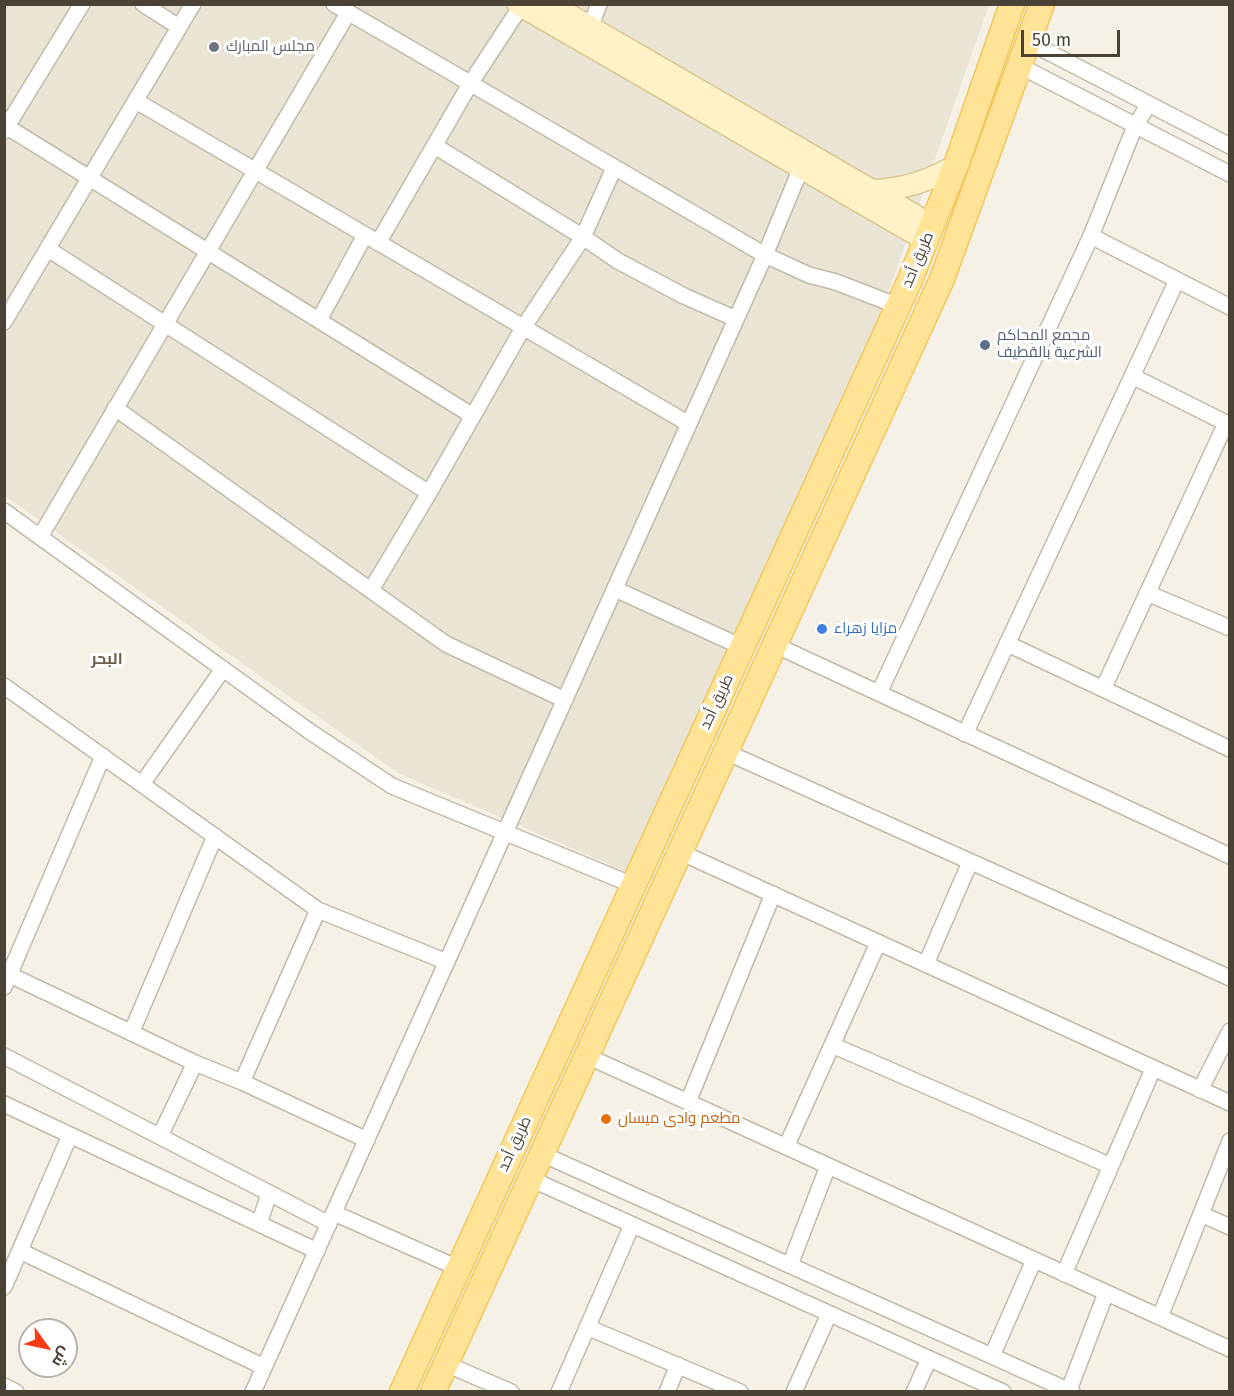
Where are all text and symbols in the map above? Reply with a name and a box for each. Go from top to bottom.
scale bar [1024,18,1123,56]
text: 50 m [1032,29,1071,51]
place label: مجلس المبارك [226,38,315,56]
marker: مجلس المبارك [207,40,221,54]
street label: طريق أحد [898,229,938,291]
place label: مجمع المحاكم الشرعية بالقطيف [997,327,1102,362]
marker: مجمع المحاكم الشرعية بالقطيف [978,338,992,352]
place label: مزايا زهراء [834,620,897,638]
marker: مزايا زهراء [815,622,829,636]
district label: البحر [91,650,123,670]
street label: طريق أحد [696,672,738,732]
place label: مطعم وادى ميسان [618,1110,740,1128]
marker: مطعم وادى ميسان [599,1112,613,1126]
street label: طريق أحد [494,1114,536,1174]
north arrow [18,1318,78,1378]
text: ش [48,1343,75,1371]

